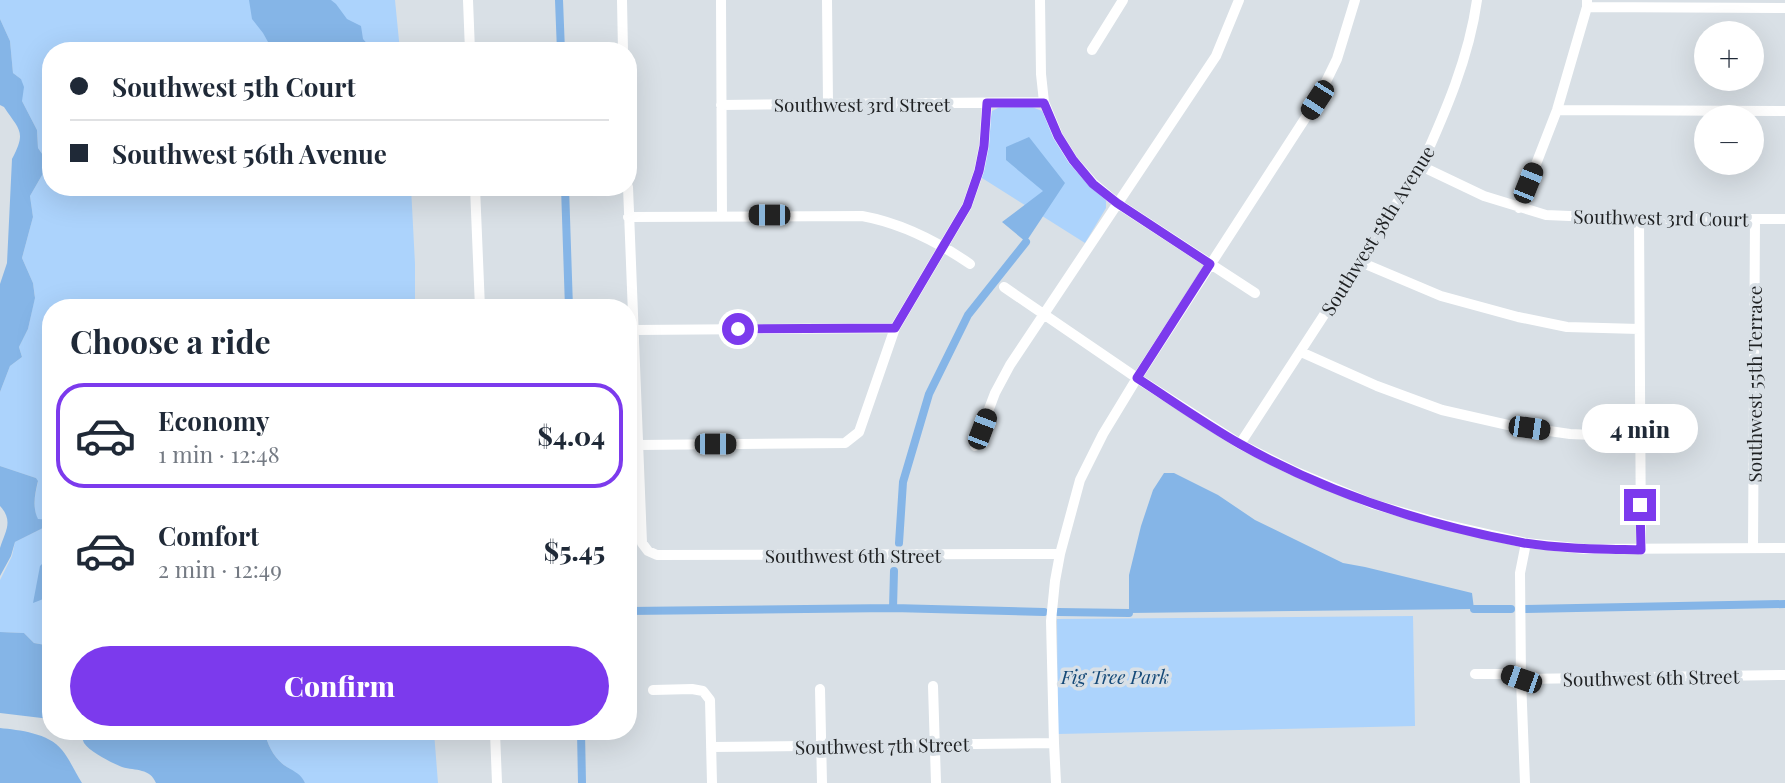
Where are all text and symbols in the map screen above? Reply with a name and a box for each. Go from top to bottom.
map controls [1694,21,1764,175]
button: + [1694,21,1764,91]
text: Southwest 5th Court [112,69,356,104]
car [1297,77,1338,123]
street label: Southwest 3rd Street [774,91,951,117]
button: − [1694,105,1764,175]
text: Southwest 56th Avenue [112,136,387,171]
street label: Southwest 58th Avenue [1314,140,1440,320]
car [1511,160,1546,206]
street label: Southwest 3rd Court [1573,202,1749,232]
car [749,205,791,226]
street label: Southwest 55th Terrace [1741,286,1767,482]
route start [722,313,754,345]
text: Choose a ride [70,319,271,362]
text: Economy [158,403,269,438]
icon: car [74,404,137,467]
callout: 4 min [1582,404,1698,452]
car [965,406,1000,452]
text: 4 min [1610,413,1670,444]
car [1507,415,1552,441]
text: $4.04 [538,418,605,453]
car [695,434,737,455]
text: 1 min · 12:48 [158,438,280,469]
route end [1624,489,1656,521]
text: Comfort [158,518,259,553]
icon: car [74,519,137,582]
text: $5.45 [544,533,605,568]
street label: Southwest 6th Street [765,542,942,568]
text: 2 min · 12:49 [158,553,282,584]
button: Confirm [70,646,609,726]
car [1498,662,1545,696]
street label: Southwest 6th Street [1562,662,1740,692]
park label: Fig Tree Park [1060,663,1169,689]
street label: Southwest 7th Street [795,730,970,760]

